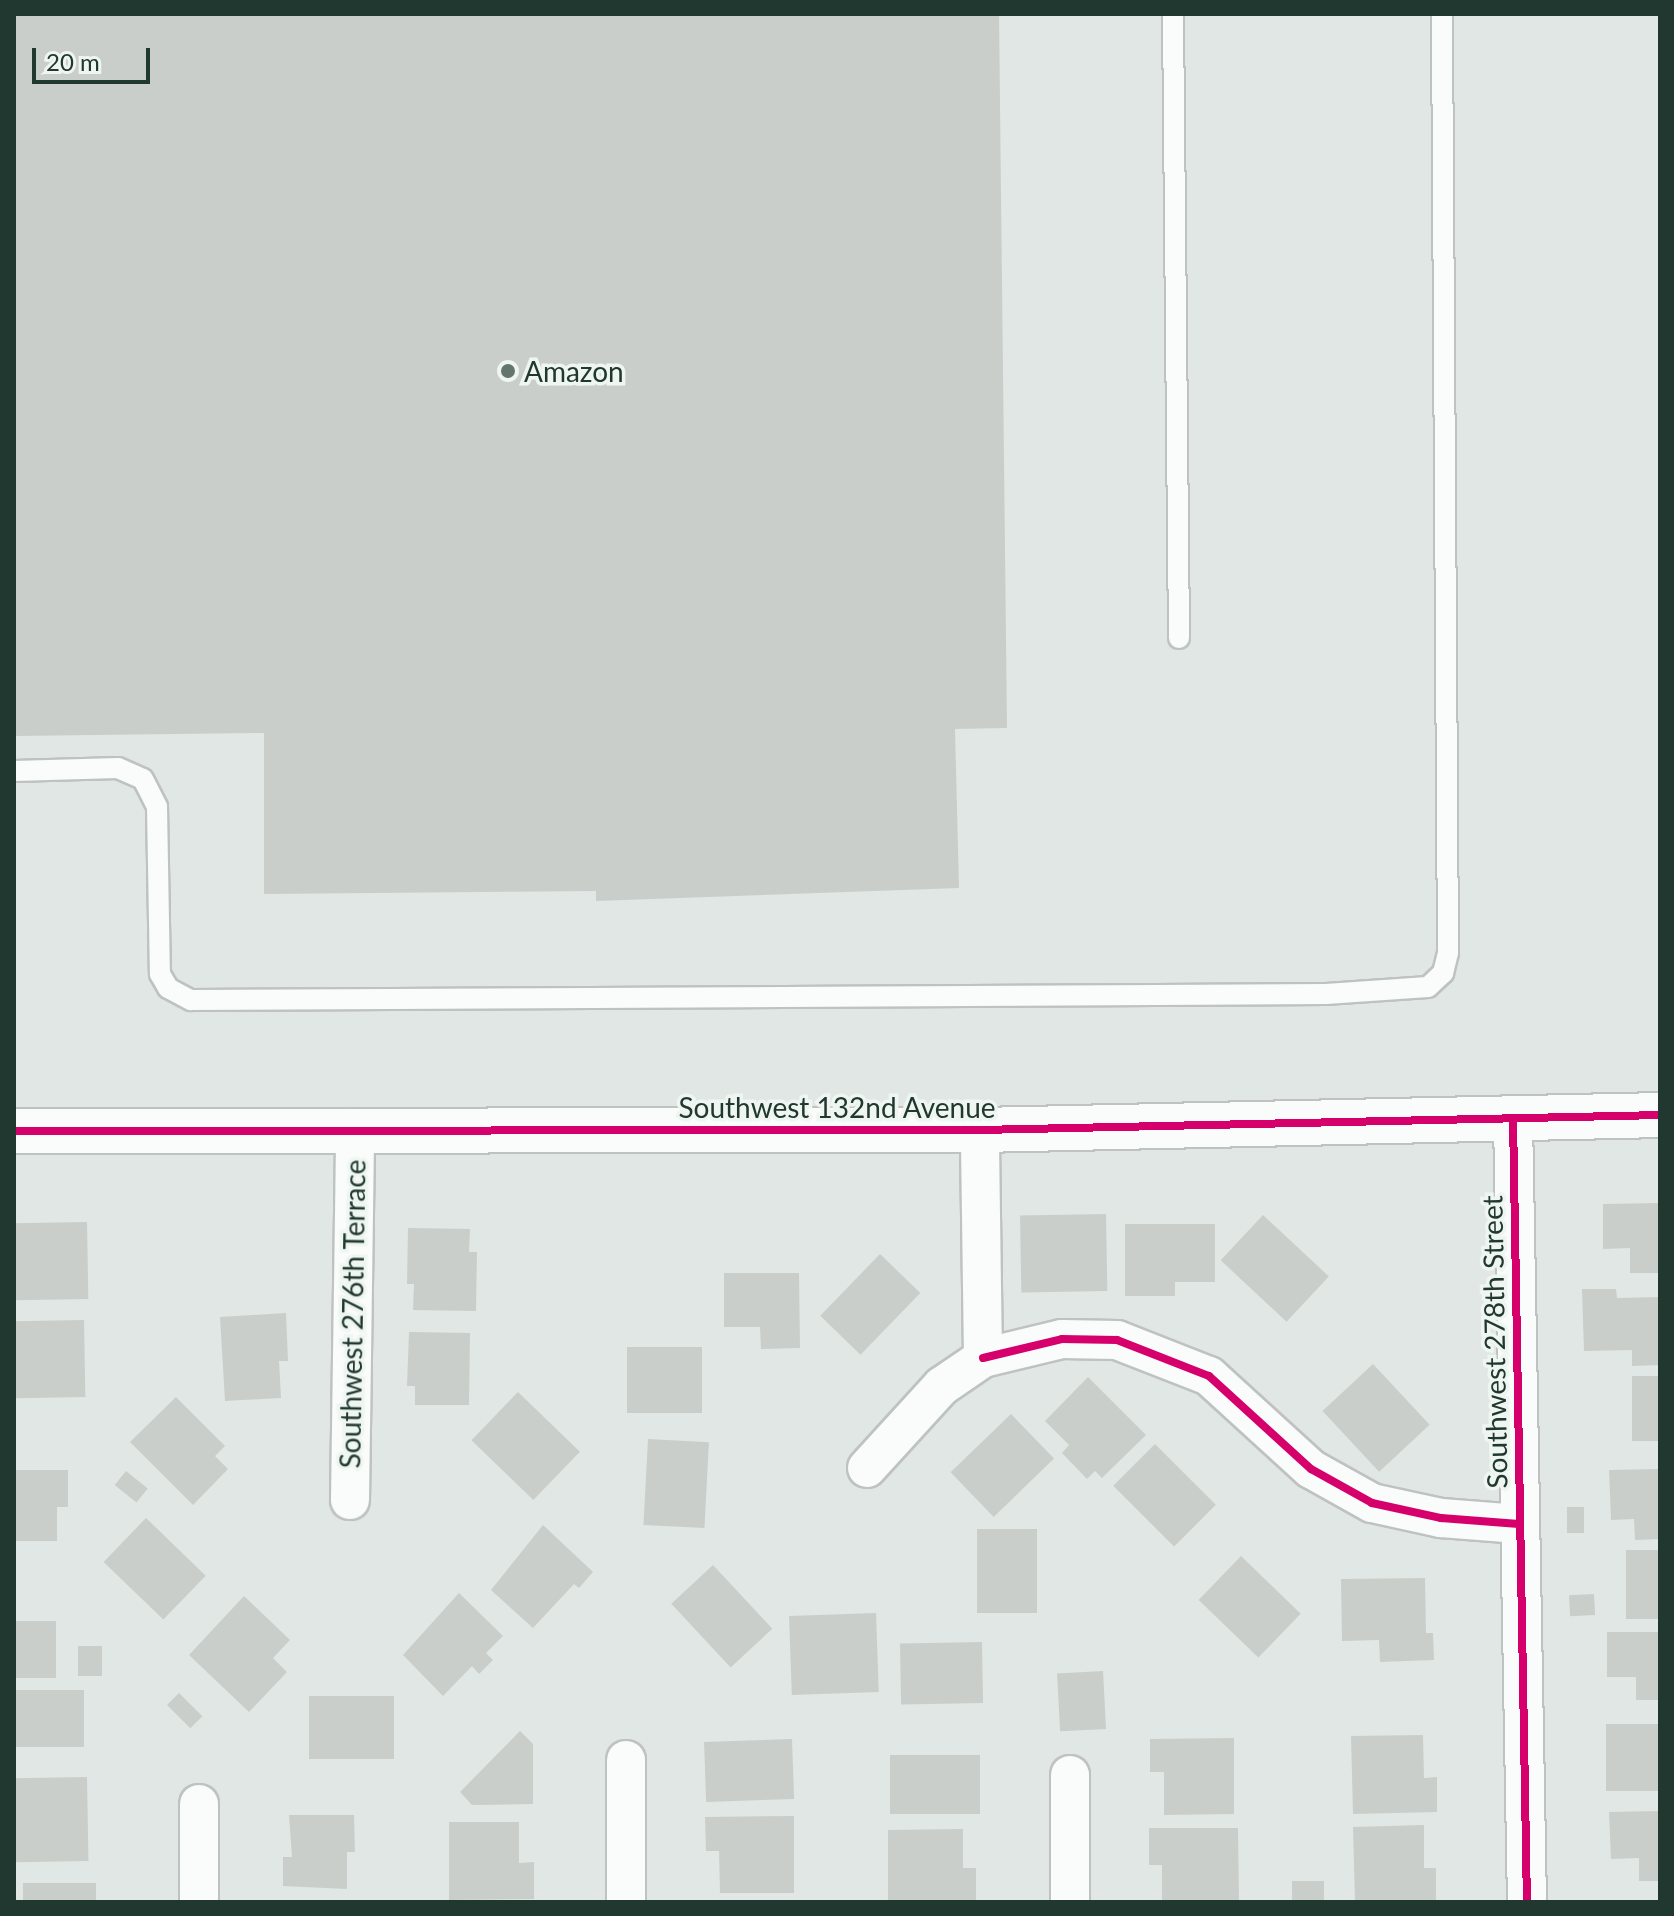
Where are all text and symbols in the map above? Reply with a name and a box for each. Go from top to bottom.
scale bar [36,32,154,82]
text: 20 m [46,47,100,76]
place label: Amazon [524,354,624,388]
marker: Amazon [499,362,517,380]
street label: Southwest 132nd Avenue [678,1090,996,1124]
street label: Southwest 276th Terrace [333,1159,371,1469]
street label: Southwest 278th Street [1475,1195,1513,1489]

